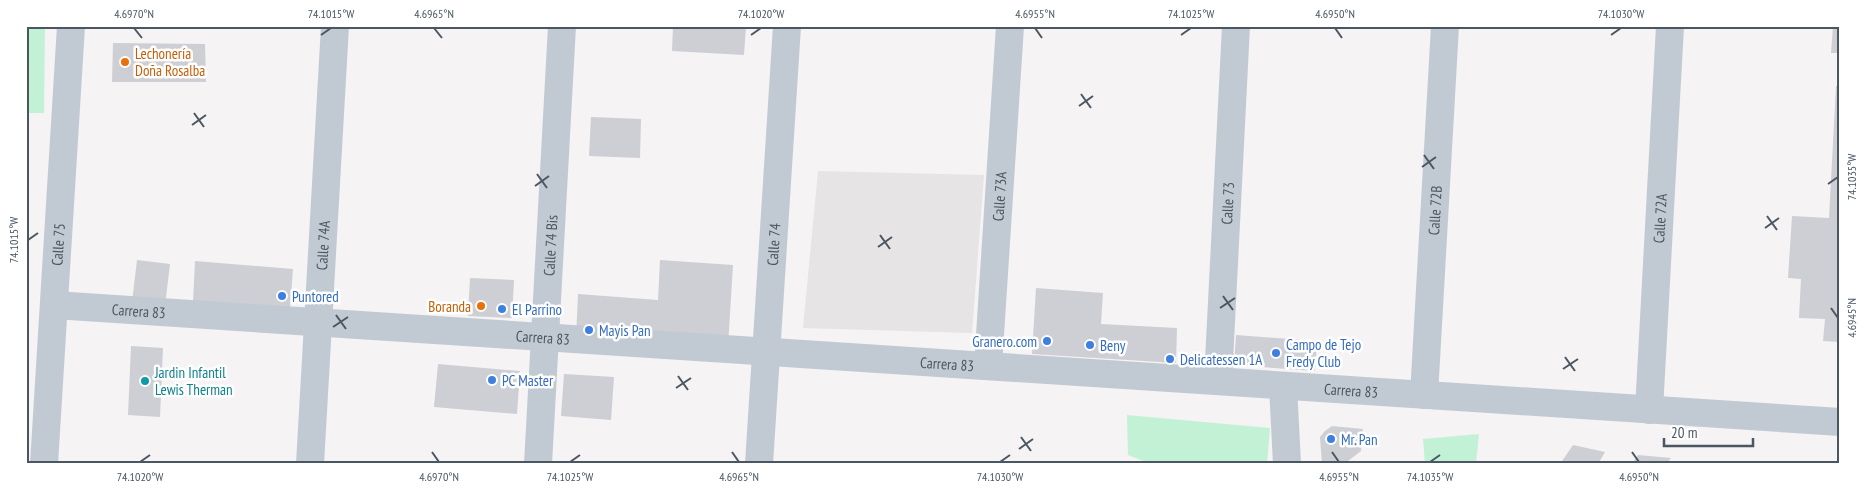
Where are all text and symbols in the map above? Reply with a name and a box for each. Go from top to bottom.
text: 4.6970°N [114,6,154,21]
text: 74.1015°W [308,6,354,21]
text: 4.6965°N [414,6,454,21]
text: 74.1020°W [738,6,784,21]
text: 4.6955°N [1015,6,1055,21]
text: 74.1025°W [1168,6,1214,21]
text: 4.6950°N [1315,6,1355,21]
text: 74.1030°W [1598,6,1644,21]
place label: Lechonería Doña Rosalba [135,44,205,80]
marker: Lechonería Doña Rosalba [119,56,131,68]
text: 74.1035°W [1844,154,1859,200]
street label: Calle 73A [988,170,1010,222]
street label: Calle 73 [1216,181,1238,225]
street label: Calle 72B [1424,185,1445,236]
street label: Calle 72A [1649,192,1670,244]
street label: Calle 74 Bis [539,214,561,276]
text: 74.1015°W [6,217,21,263]
street label: Calle 74A [312,219,333,271]
street label: Calle 74 [762,222,784,266]
street label: Calle 75 [47,223,68,266]
place label: Puntored [292,287,339,306]
marker: Puntored [276,290,288,302]
place label: Boranda [428,297,471,316]
text: 4.6945°N [1844,298,1859,338]
street label: Carrera 83 [111,299,166,322]
marker: Boranda [475,300,487,312]
place label: El Parrino [512,300,562,319]
marker: El Parrino [496,303,508,315]
place label: Mayis Pan [599,321,651,340]
marker: Mayis Pan [583,324,595,336]
street label: Carrera 83 [515,326,571,348]
place label: Granero.com [972,332,1037,351]
marker: Granero.com [1041,335,1053,347]
place label: Campo de Tejo Fredy Club [1286,335,1361,371]
place label: Beny [1100,336,1126,355]
marker: Beny [1084,339,1096,351]
marker: Campo de Tejo Fredy Club [1270,347,1282,359]
place label: Delicatessen 1A [1180,350,1263,369]
street label: Carrera 83 [920,352,975,375]
marker: Delicatessen 1A [1164,353,1176,365]
place label: Jardin Infantil Lewis Therman [154,363,233,399]
place label: PC Master [502,371,554,390]
marker: PC Master [486,374,498,386]
marker: Jardin Infantil Lewis Therman [139,375,151,387]
street label: Carrera 83 [1324,379,1379,401]
scale bar [1664,415,1752,447]
text: 20 m [1671,423,1697,442]
place label: Mr. Pan [1341,430,1378,449]
marker: Mr. Pan [1325,433,1337,445]
text: 74.1020°W [117,469,163,484]
text: 4.6970°N [419,469,459,484]
text: 74.1025°W [547,469,593,484]
text: 4.6965°N [719,469,759,484]
text: 74.1030°W [977,469,1023,484]
text: 4.6955°N [1319,469,1359,484]
text: 74.1035°W [1407,469,1453,484]
text: 4.6950°N [1619,469,1659,484]

